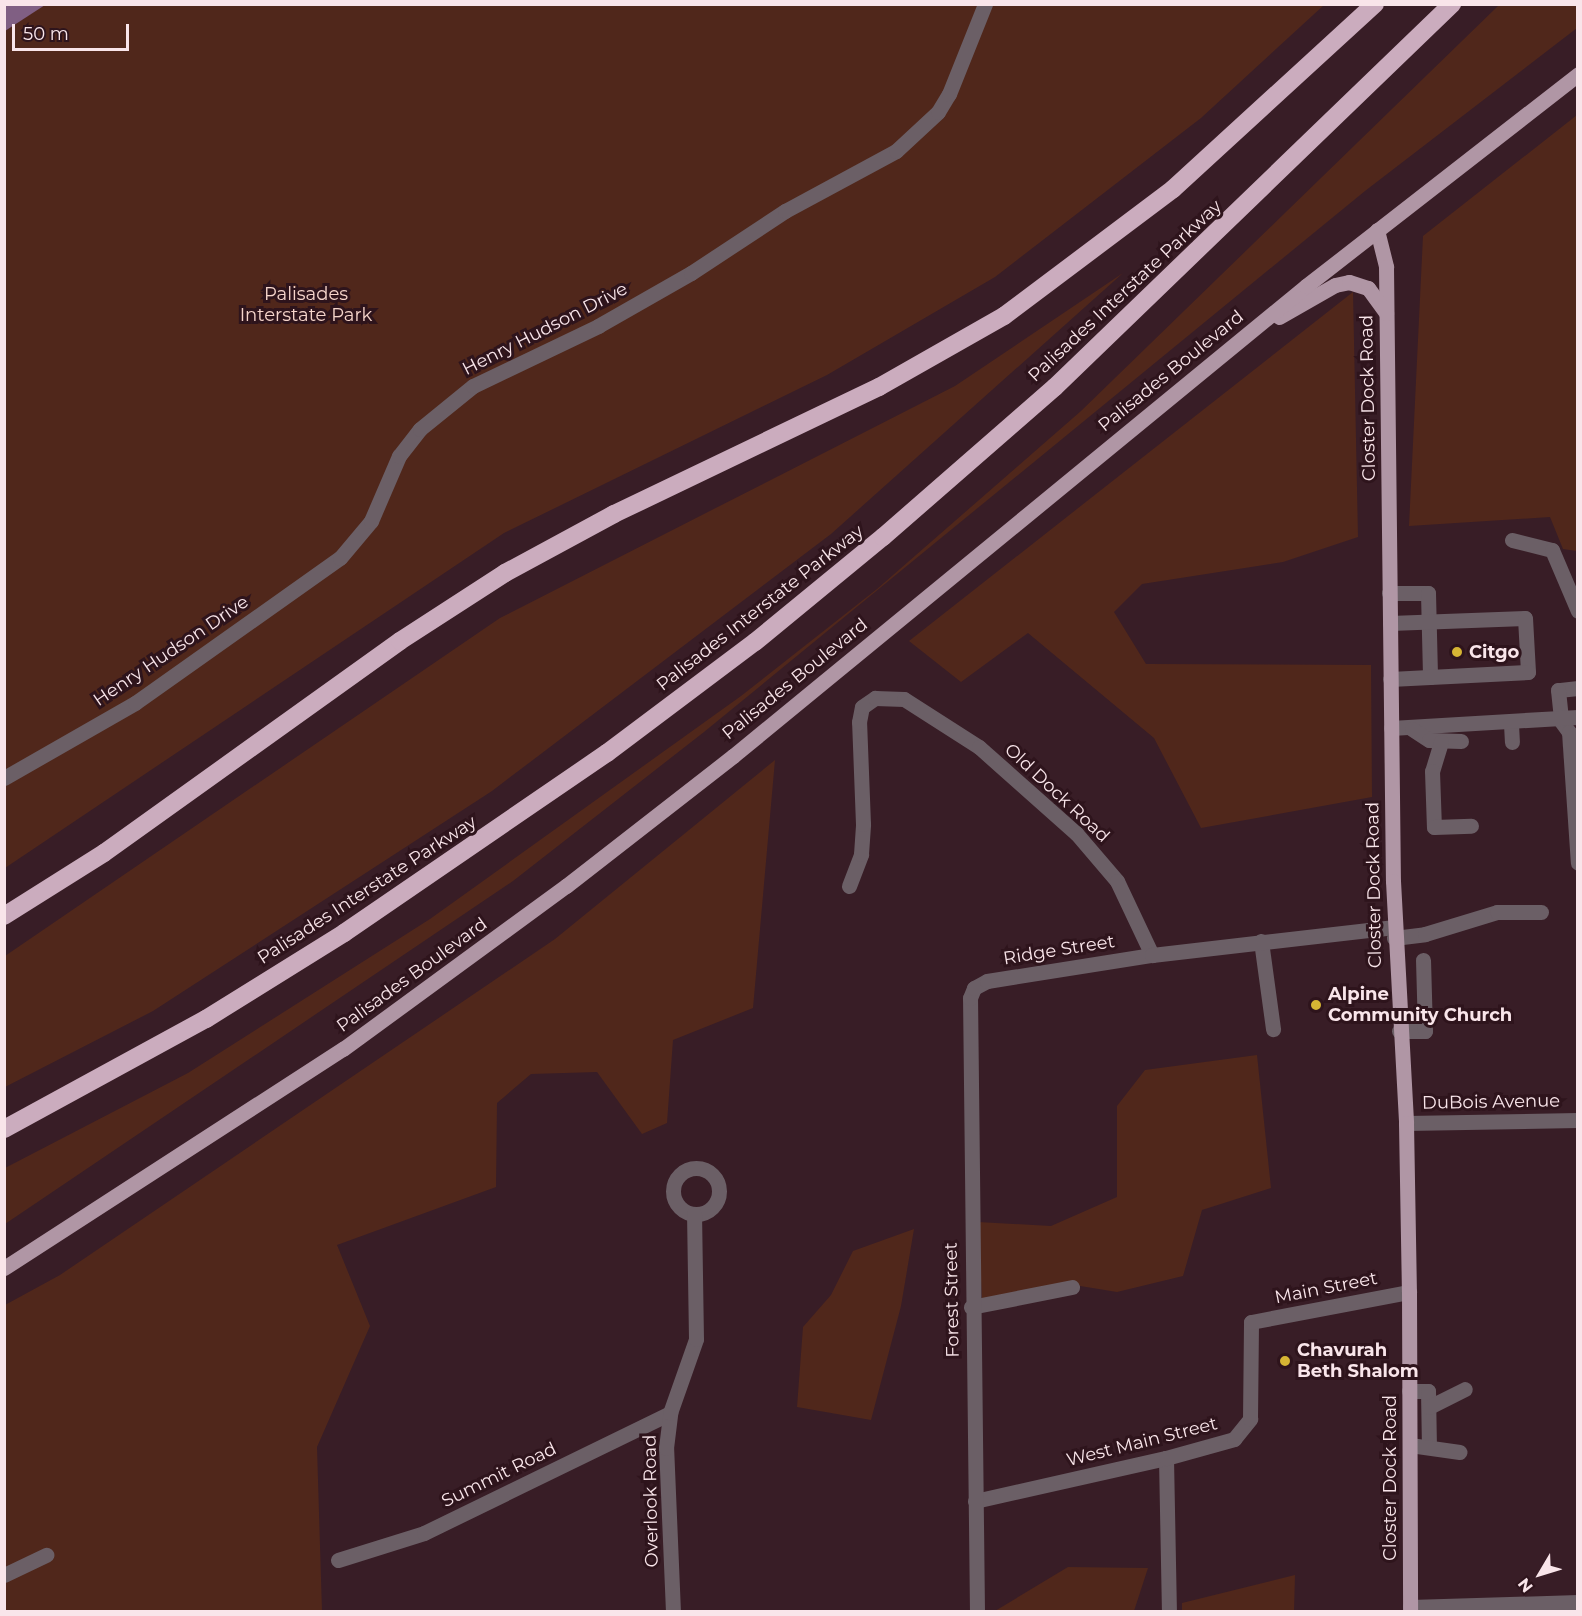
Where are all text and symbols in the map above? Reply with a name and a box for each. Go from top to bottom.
scale bar [15,12,132,50]
text: 50 m [23,23,69,45]
street label: Palisades Interstate Parkway [1024,196,1226,386]
street label: Henry Hudson Drive [459,278,631,380]
park label: Palisades Interstate Park [240,284,372,326]
street label: Palisades Boulevard [1094,306,1248,436]
street label: Closter Dock Road [1356,315,1380,481]
street label: Palisades Interstate Parkway [652,521,868,695]
street label: Henry Hudson Drive [89,591,253,711]
street label: Palisades Boulevard [718,614,872,744]
place label: Citgo [1469,641,1519,663]
marker: Citgo [1450,645,1464,659]
street label: Old Dock Road [1000,739,1114,847]
street label: Closter Dock Road [1362,802,1386,968]
street label: Palisades Interstate Parkway [254,811,480,969]
street label: Palisades Boulevard [333,913,491,1037]
street label: Ridge Street [1002,931,1116,969]
place label: Alpine Community Church [1328,984,1512,1026]
marker: Alpine Community Church [1309,998,1323,1012]
street label: DuBois Avenue [1422,1090,1560,1114]
street label: Forest Street [940,1242,964,1358]
street label: Main Street [1273,1267,1379,1309]
place label: Chavurah Beth Shalom [1297,1340,1419,1382]
marker: Chavurah Beth Shalom [1278,1354,1292,1368]
street label: Closter Dock Road [1379,1395,1401,1561]
street label: West Main Street [1064,1413,1220,1471]
street label: Overlook Road [639,1435,663,1567]
street label: Summit Road [438,1438,560,1512]
north arrow [1510,1544,1570,1604]
text: N [1514,1574,1537,1596]

